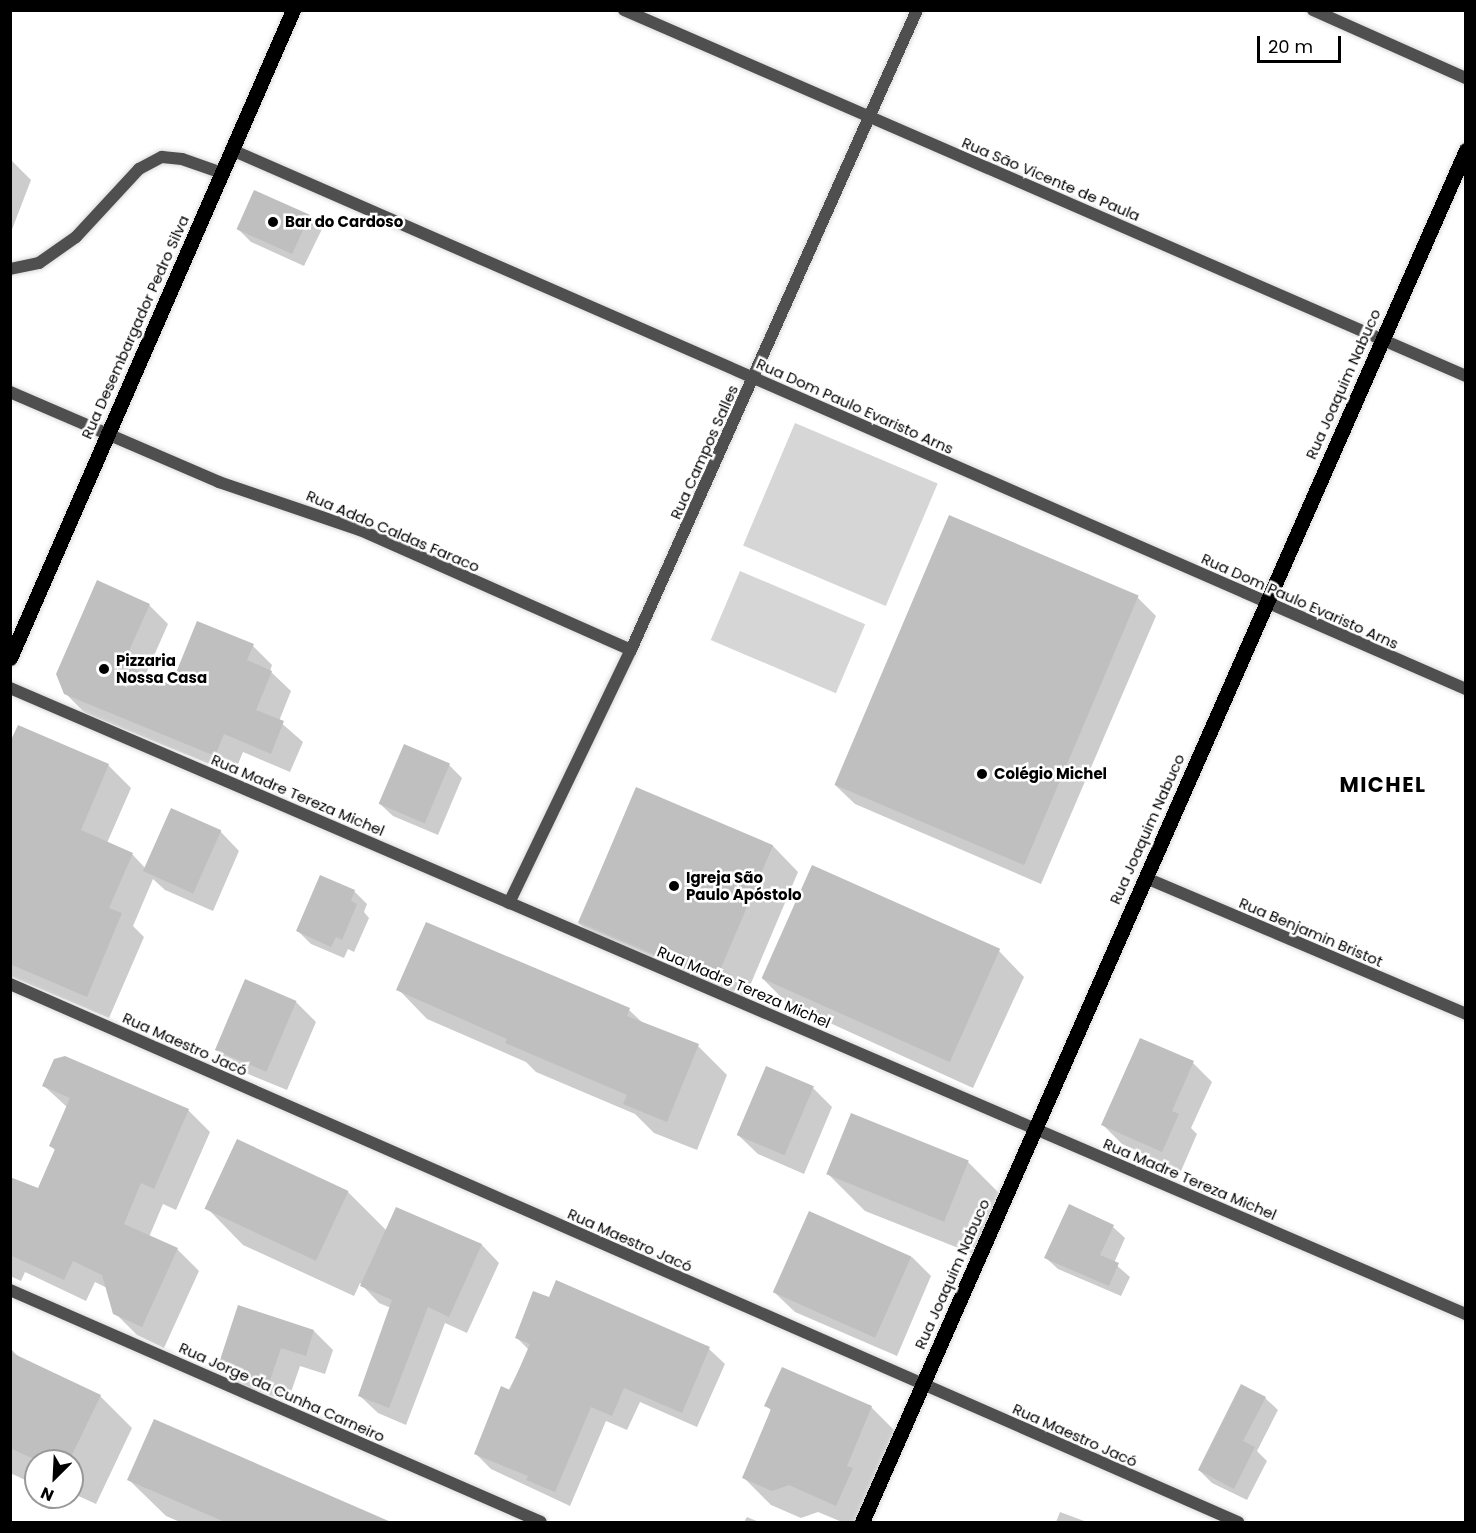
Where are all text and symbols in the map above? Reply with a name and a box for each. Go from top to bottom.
scale bar [1260,24,1344,62]
text: 20 m [1268,34,1313,59]
street label: Rua São Vicente de Paula [959,133,1143,225]
street label: Rua Desembargador Pedro Silva [77,212,193,442]
place label: Bar do Cardoso [285,213,403,231]
marker: Bar do Cardoso [266,215,280,229]
street label: Rua Joaquim Nabuco [1302,306,1384,462]
street label: Rua Dom Paulo Evaristo Arns [754,354,956,458]
street label: Rua Campos Salles [666,382,742,522]
street label: Rua Addo Caldas Faraco [304,486,482,576]
street label: Rua Dom Paulo Evaristo Arns [1199,549,1401,653]
place label: Pizzaria Nossa Casa [116,651,207,686]
marker: Pizzaria Nossa Casa [97,662,111,676]
street label: Rua Madre Tereza Michel [209,750,387,840]
street label: Rua Joaquim Nabuco [1106,751,1188,907]
place label: Colégio Michel [994,765,1107,783]
marker: Colégio Michel [975,767,989,781]
district label: MICHEL [1339,772,1427,798]
place label: Igreja São Paulo Apóstolo [686,868,802,903]
marker: Igreja São Paulo Apóstolo [667,879,681,893]
street label: Rua Benjamin Bristot [1236,894,1386,970]
street label: Rua Madre Tereza Michel [655,942,833,1032]
street label: Rua Maestro Jacó [120,1008,250,1080]
street label: Rua Madre Tereza Michel [1101,1134,1279,1224]
street label: Rua Joaquim Nabuco [911,1196,993,1352]
street label: Rua Maestro Jacó [565,1204,695,1276]
street label: Rua Jorge da Cunha Carneiro [176,1338,388,1446]
street label: Rua Maestro Jacó [1010,1399,1140,1471]
north arrow [24,1449,84,1509]
text: N [37,1481,57,1507]

